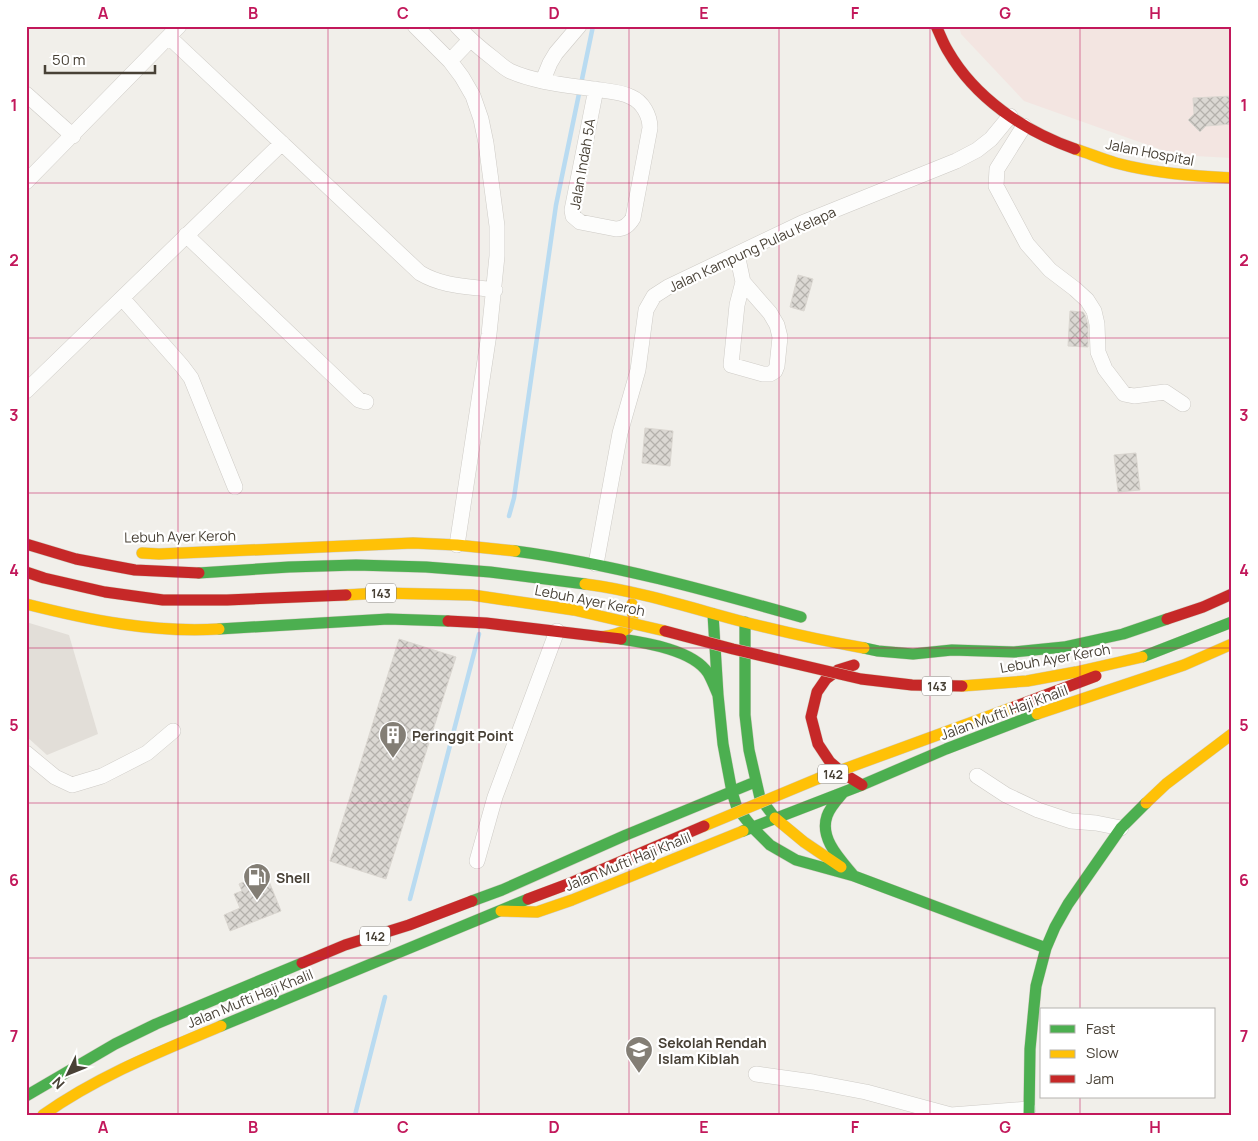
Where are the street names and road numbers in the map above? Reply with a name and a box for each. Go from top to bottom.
street label: Jalan Indah 5A [565,117,599,211]
street label: Jalan Hospital [1104,134,1196,170]
street label: Jalan Kampung Pulau Kelapa [665,202,839,296]
street label: Lebuh Ayer Keroh [124,526,236,546]
street label: Lebuh Ayer Keroh [533,580,647,620]
road number: 143 [366,584,396,602]
street label: Lebuh Ayer Keroh [998,639,1112,677]
road number: 143 [922,676,952,696]
street label: Jalan Mufti Haji Khalil [938,680,1070,744]
road number: 142 [818,764,848,784]
street label: Jalan Mufti Haji Khalil [562,827,694,895]
road number: 142 [360,926,390,946]
street label: Jalan Mufti Haji Khalil [184,964,316,1032]

